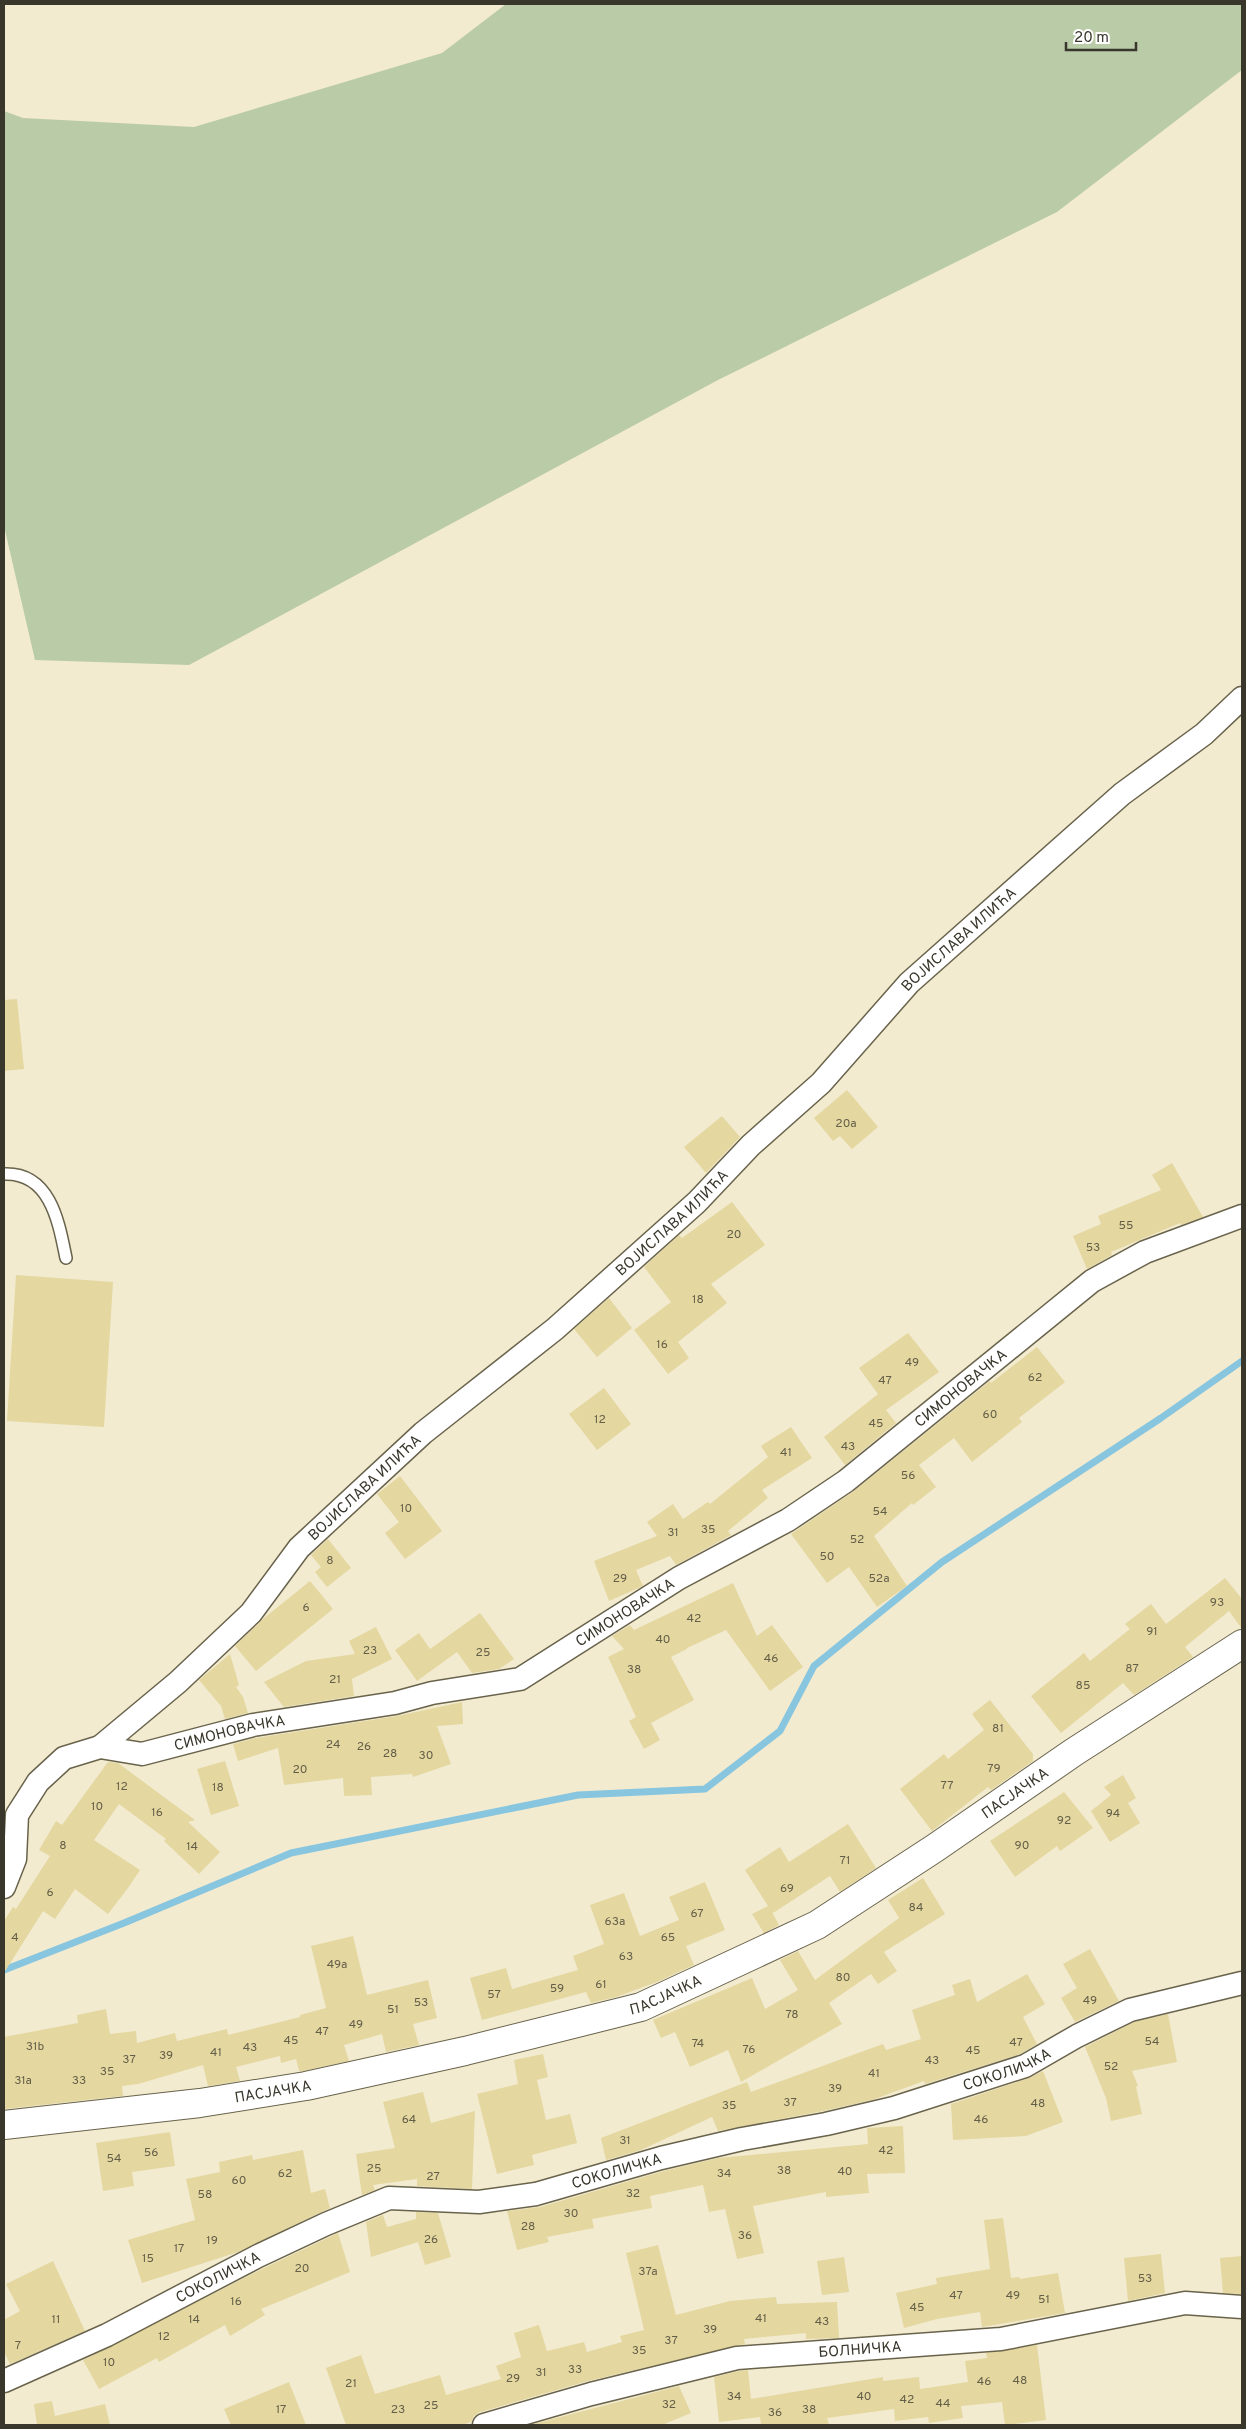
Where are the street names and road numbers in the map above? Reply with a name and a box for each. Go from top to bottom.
street label: ВОЈИСЛАВА ИЛИЋА [898,884,1021,996]
street label: ВОЈИСЛАВА ИЛИЋА [612,1166,733,1281]
street label: СИМОНОВАЧКА [911,1346,1012,1432]
street label: ВОЈИСЛАВА ИЛИЋА [305,1431,426,1546]
street label: СИМОНОВАЧКА [573,1575,679,1652]
street label: СИМОНОВАЧКА [172,1712,287,1756]
street label: ПАСЈАЧКА [979,1764,1053,1824]
street label: ПАСЈАЧКА [628,1972,705,2020]
street label: СОКОЛИЧКА [961,2045,1055,2096]
street label: ПАСЈАЧКА [233,2077,313,2108]
street label: СОКОЛИЧКА [570,2150,664,2194]
street label: СОКОЛИЧКА [173,2248,264,2308]
street label: БОЛНИЧКА [818,2338,902,2363]

